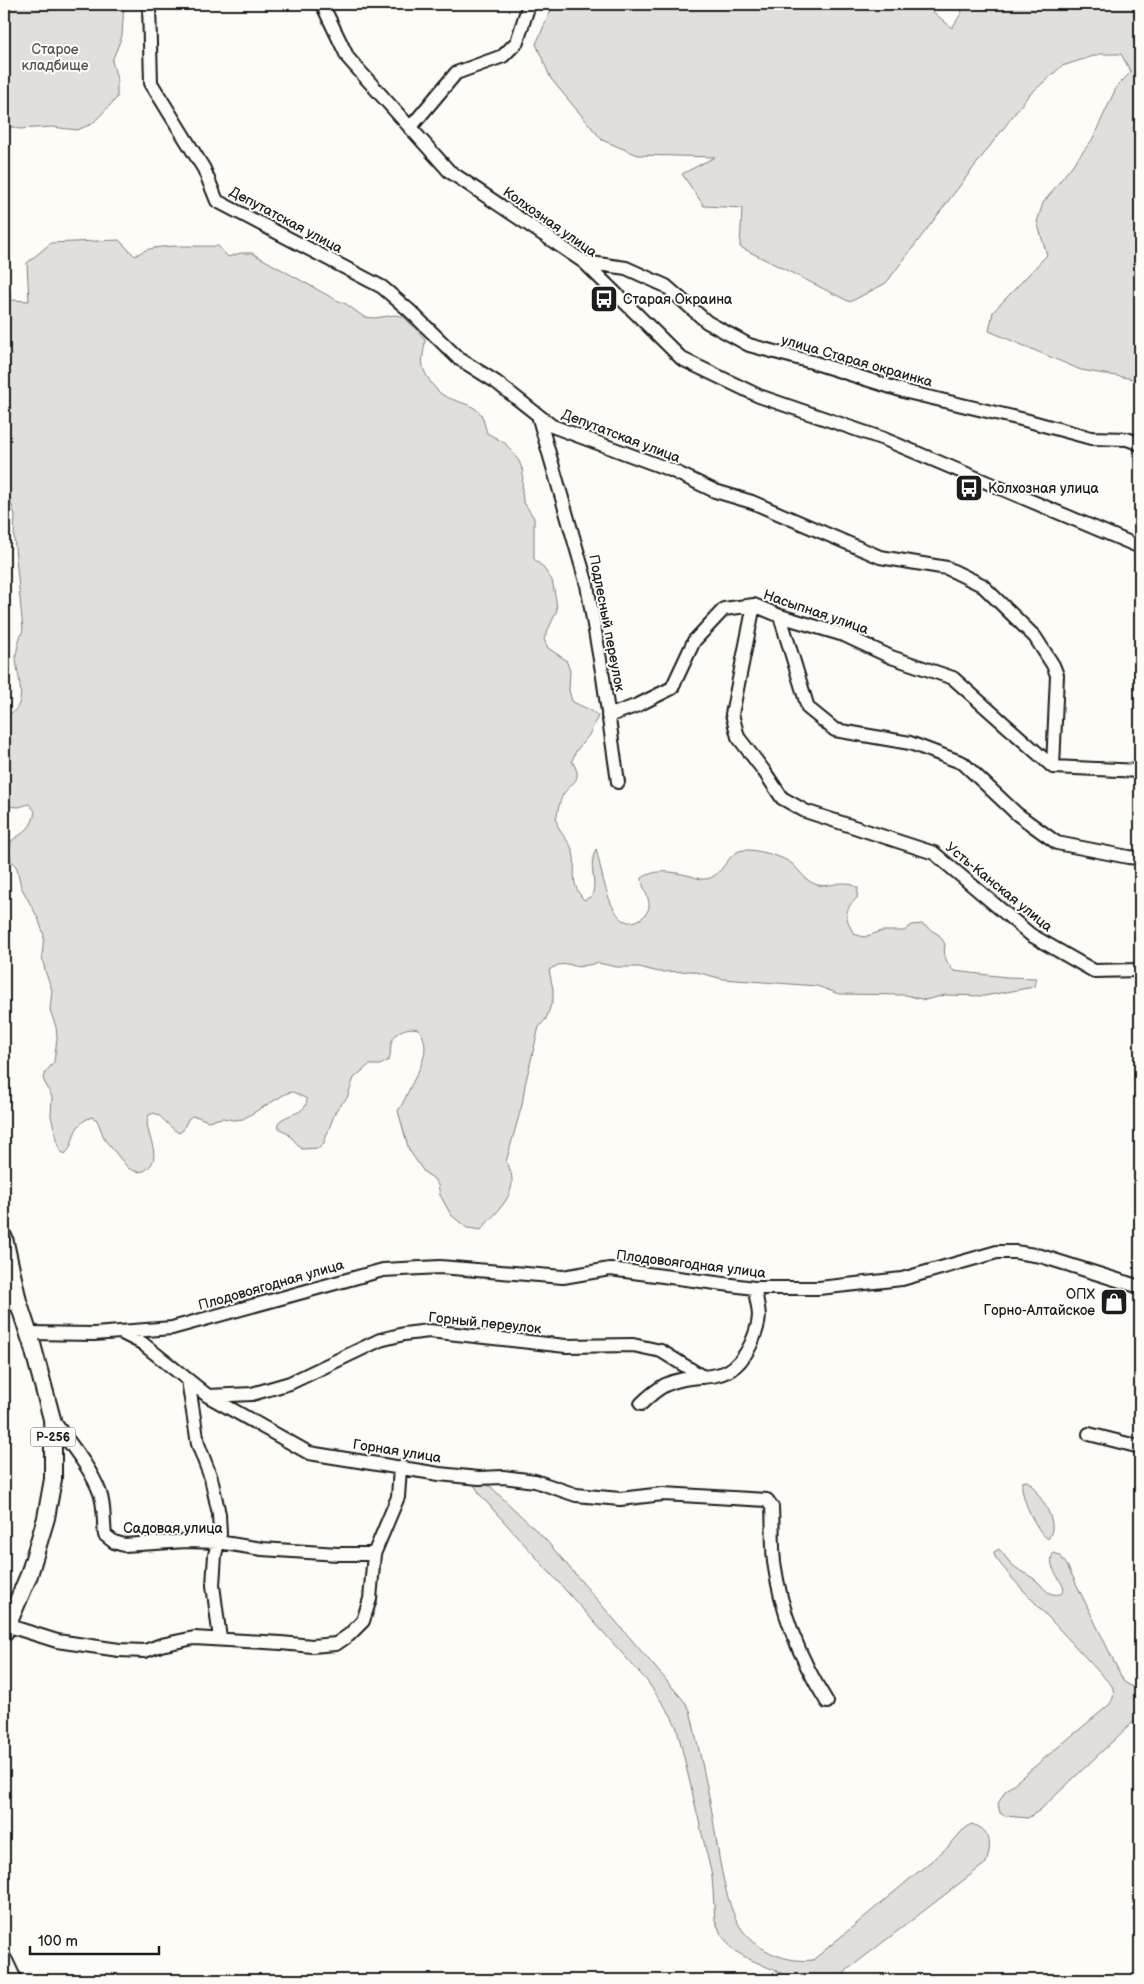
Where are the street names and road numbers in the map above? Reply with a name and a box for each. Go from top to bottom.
street label: Депутатская улица [227,183,346,257]
street label: Колхозная улица [500,183,601,261]
street label: улица Старая окраинка [779,331,935,391]
street label: Депутатская улица [559,406,683,467]
street label: Подлесный переулок [585,553,629,693]
street label: Насыпная улица [761,586,872,638]
street label: Усть-Канская улица [942,839,1056,936]
street label: Плодовоягодная улица [615,1246,767,1282]
street label: Плодовоягодная улица [196,1256,346,1314]
street label: Горный переулок [428,1309,543,1337]
road number: Р-256 [30,1428,76,1446]
street label: Горная улица [352,1436,443,1467]
street label: Садовая улица [123,1520,223,1537]

